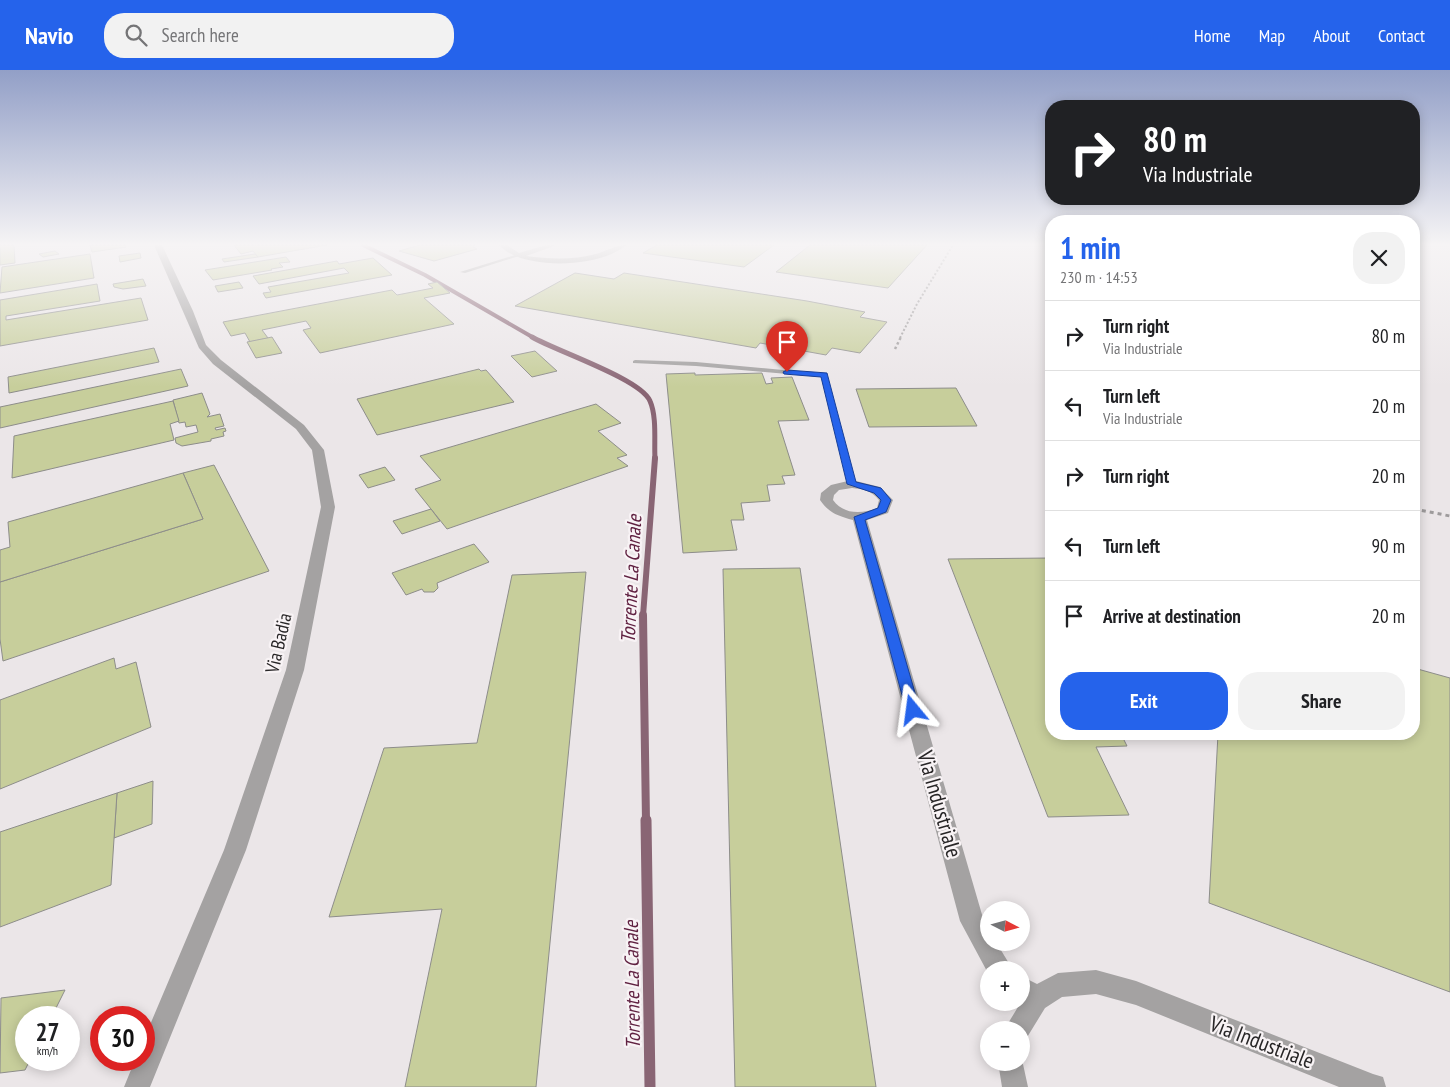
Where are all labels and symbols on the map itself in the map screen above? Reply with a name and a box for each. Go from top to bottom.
pin [766,321,808,372]
water label: Torrente La Canale [615,513,647,644]
street label: Via Badia [259,611,297,676]
position arrow [886,683,938,735]
street label: Via Industriale [911,747,969,861]
north arrow [980,901,1030,951]
water label: Torrente La Canale [618,919,646,1049]
speed limit sign: 30 [90,1006,155,1071]
street label: Via Industriale [1205,1009,1318,1075]

